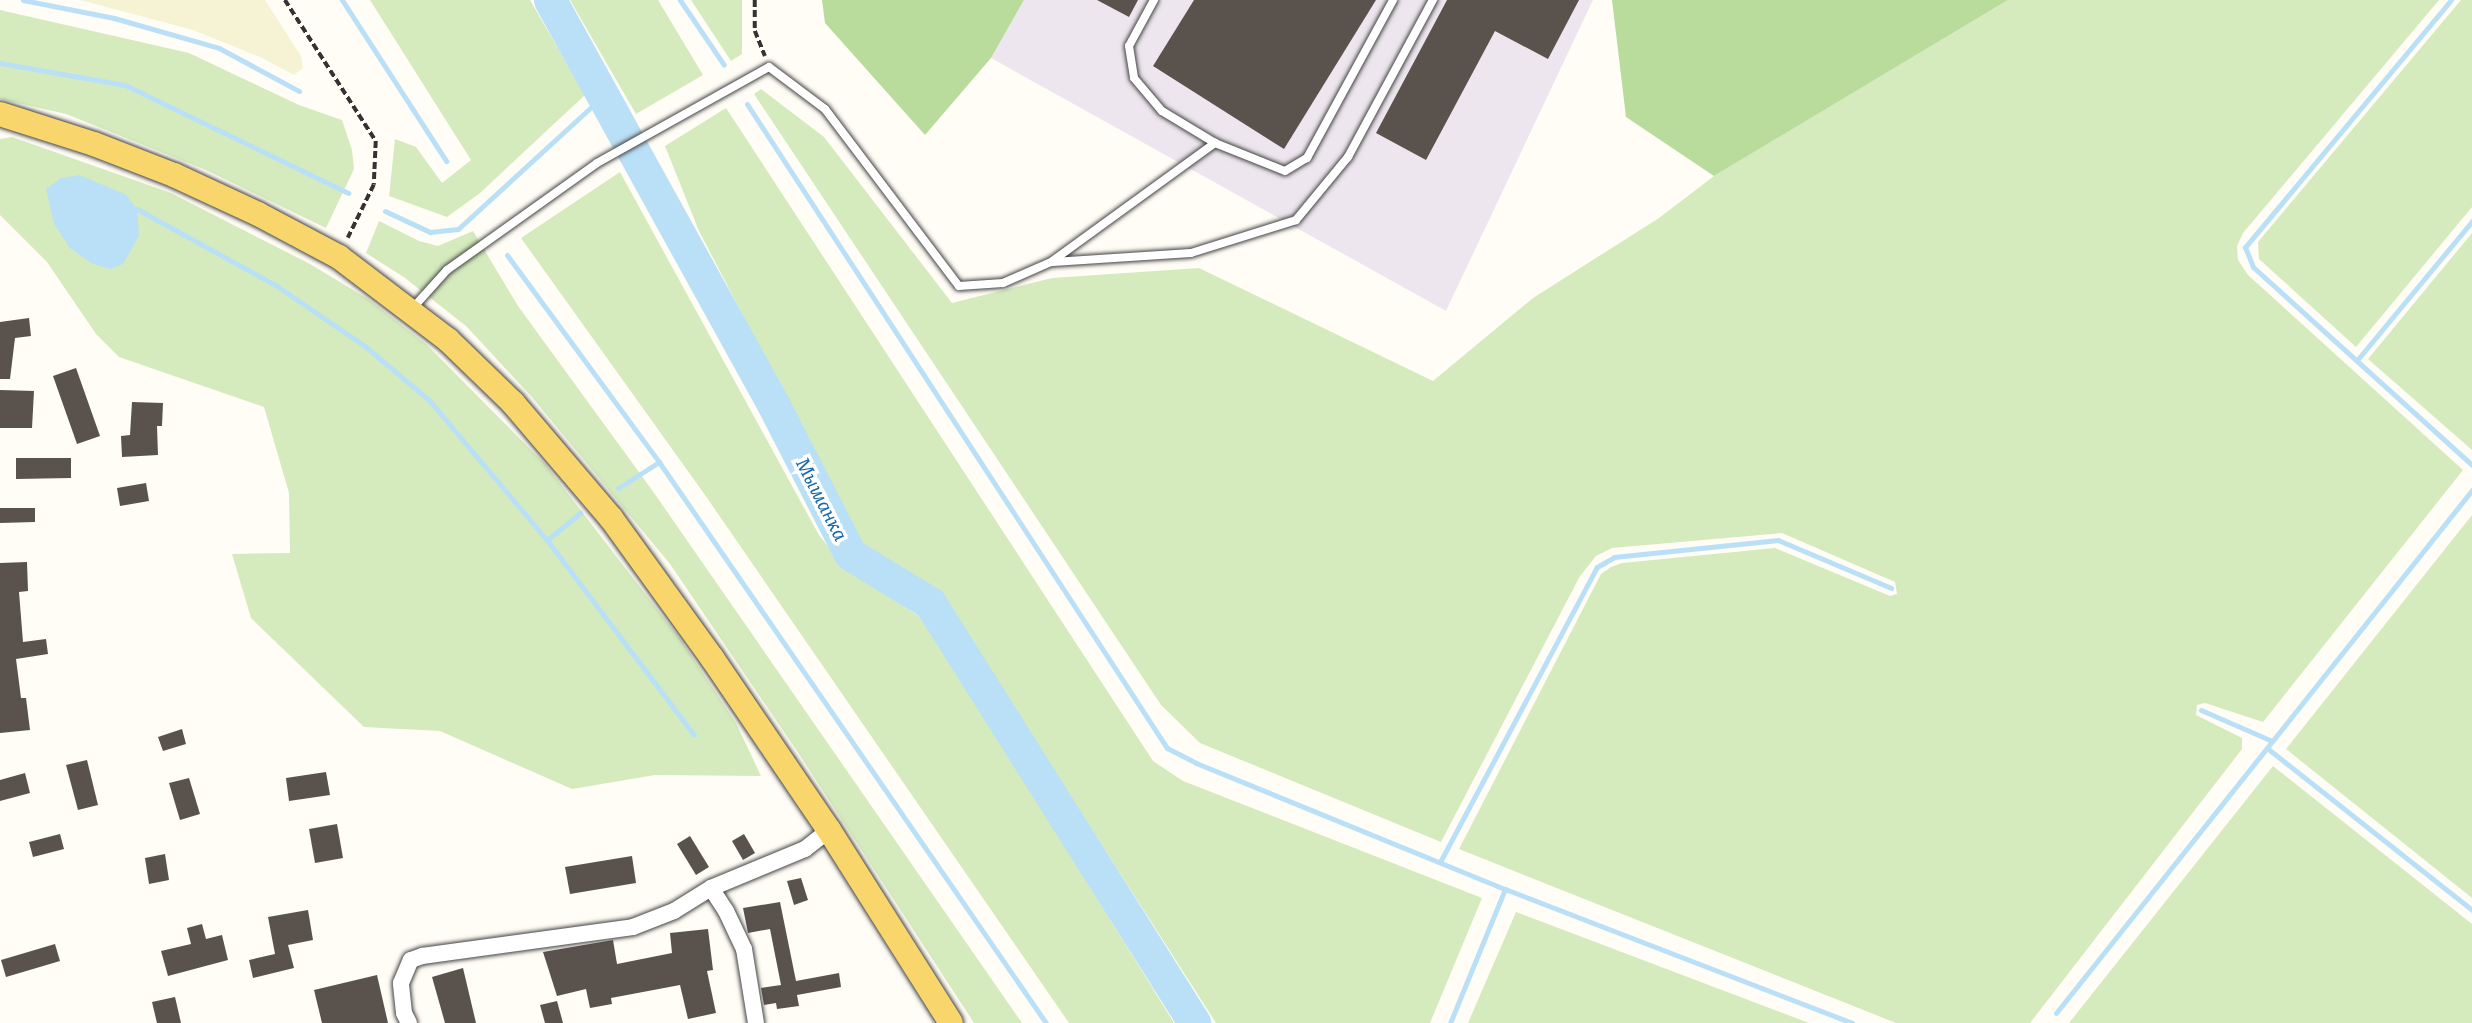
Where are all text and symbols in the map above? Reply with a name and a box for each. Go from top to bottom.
water label: Мышанка [791,454,853,544]

